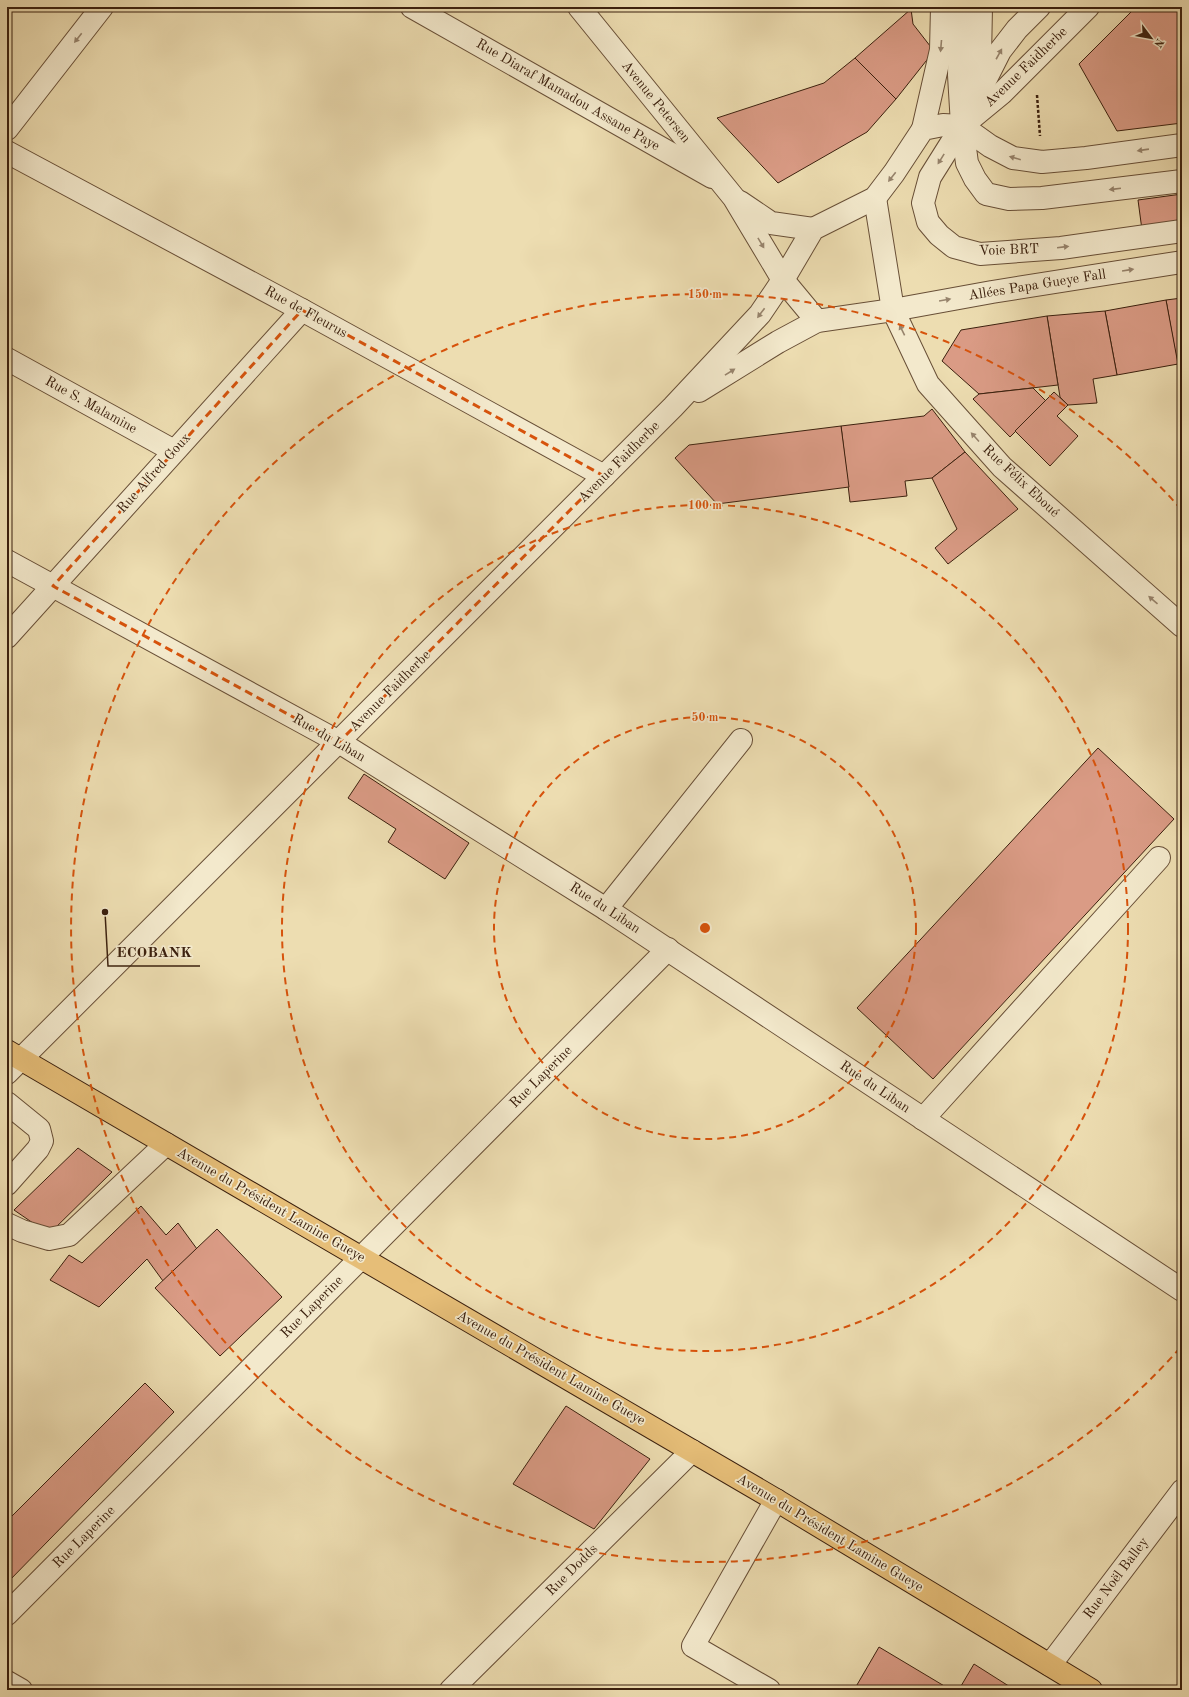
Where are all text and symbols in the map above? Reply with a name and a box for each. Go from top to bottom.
north arrow [1131,18,1171,58]
street label: Avenue Faidherbe [982,24,1070,110]
one-way arrow [74,32,83,43]
text: N [1151,36,1165,49]
street label: Rue Diaraf Mamadou Assane Paye [474,37,662,153]
one-way arrow [937,40,944,52]
one-way arrow [995,48,1002,60]
street label: Avenue Petersen [619,58,693,146]
one-way arrow [1137,147,1149,153]
one-way arrow [937,154,945,164]
one-way arrow [1008,154,1021,160]
one-way arrow [888,171,896,182]
one-way arrow [1109,186,1122,192]
one-way arrow [758,238,765,249]
street label: Voie BRT [979,242,1039,258]
one-way arrow [1057,244,1069,250]
street label: Allées Papa Gueye Fall [967,267,1107,303]
one-way arrow [1122,267,1134,273]
street label: Rue de Fleurus [262,284,350,340]
text: 150 m [688,288,722,301]
one-way arrow [939,297,951,303]
one-way arrow [757,307,765,318]
one-way arrow [899,324,905,336]
one-way arrow [724,368,736,375]
street label: Rue S. Malamine [43,374,139,436]
street label: Avenue Faidherbe [576,419,662,505]
street label: Rue Alfred Goux [115,430,193,516]
one-way arrow [970,431,979,442]
street label: Rue Félix Eboué [980,442,1062,520]
text: 100 m [688,500,722,512]
one-way arrow [1147,596,1158,605]
street label: Avenue Faidherbe [347,648,433,734]
text: 50 m [692,711,719,724]
street label: Rue du Liban [290,712,368,765]
street label: Rue du Liban [567,880,643,936]
centre of rings [698,921,712,935]
callout: ECOBANK [108,939,200,966]
text: ECOBANK [116,946,192,961]
street label: Rue Laperine [507,1043,575,1111]
street label: Rue du Liban [837,1058,913,1116]
street label: Avenue du Président Lamine Gueye [174,1145,368,1265]
street label: Rue Laperine [278,1273,346,1341]
street label: Avenue du Président Lamine Gueye [454,1308,648,1428]
street label: Avenue du Président Lamine Gueye [734,1472,926,1594]
street label: Rue Laperine [50,1503,118,1571]
street label: Rue Noël Balley [1081,1534,1151,1621]
street label: Rue Dodds [544,1542,600,1598]

